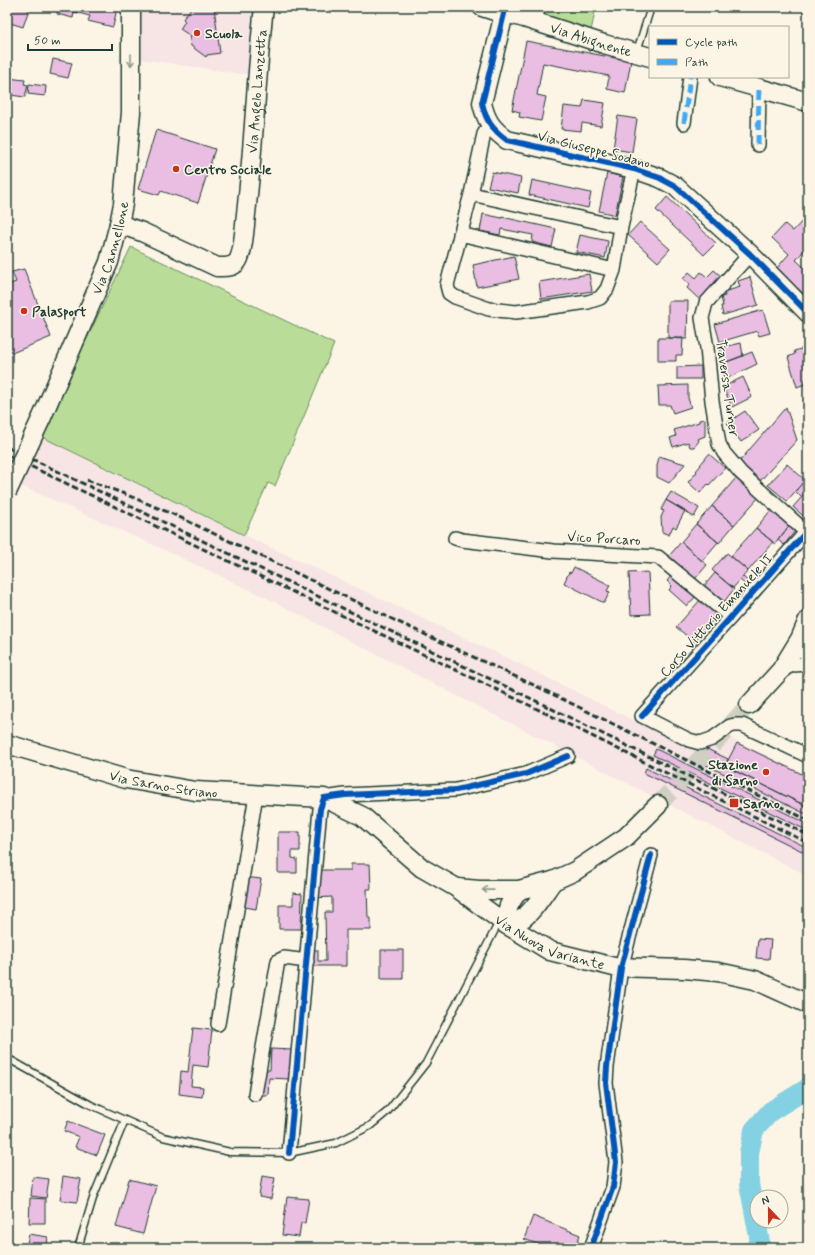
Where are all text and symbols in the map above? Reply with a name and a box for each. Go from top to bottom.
street label: Via Abignente [548,19,634,61]
place label: Scuola [205,25,243,43]
scale bar [28,26,112,52]
legend [649,26,789,78]
marker: Scuola [192,28,202,38]
street label: Via Angelo Lanzetta [244,28,272,154]
text: 50 m [34,33,61,49]
text: Cycle path [685,35,737,51]
one-way arrow [127,53,135,66]
text: Path [685,55,708,71]
street label: Via Giuseppe Sodano [535,127,652,173]
place label: Centro Sociale [184,161,272,179]
marker: Centro Sociale [171,164,181,174]
street label: Via Cannellone [88,199,133,297]
place label: Palasport [32,303,87,321]
marker: Palasport [19,306,29,316]
street label: Traversa Turner [711,338,743,438]
street label: Vico Porcaro [567,528,641,550]
street label: Corso Vittorio Emanuele II [656,550,777,681]
place label: Stazione di Sarno [708,756,759,790]
street label: Via Sarno-Striano [107,767,218,802]
marker: Stazione di Sarno [761,767,771,777]
place label: Sarno [743,795,780,813]
marker: Sarno [728,797,740,809]
one-way arrow [482,886,495,894]
street label: Via Nuova Variante [491,911,606,974]
north arrow [749,1189,789,1229]
text: N [760,1193,772,1209]

